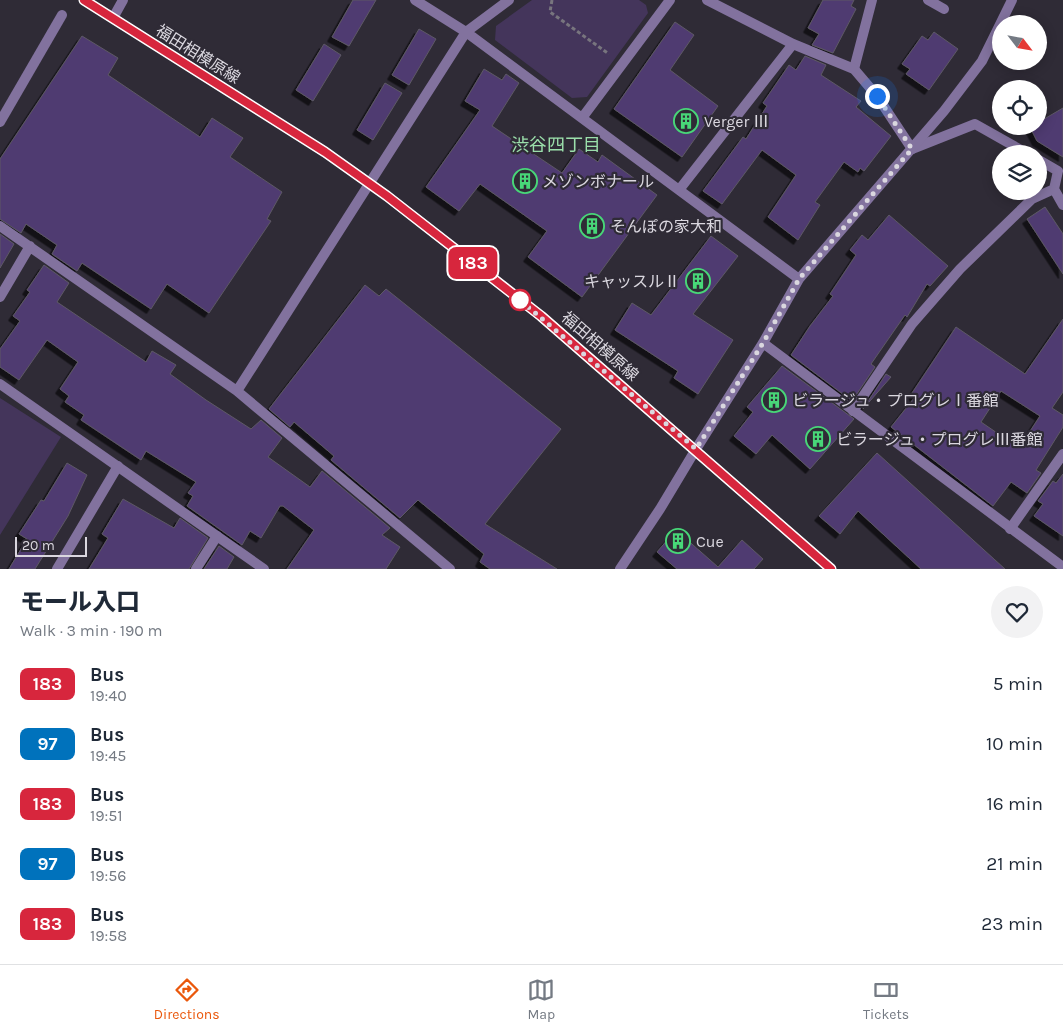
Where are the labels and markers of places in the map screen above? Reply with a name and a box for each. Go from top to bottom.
building icon: Verger Ⅲ [673,108,699,134]
place label: Verger Ⅲ [704,112,769,131]
building icon: メゾンボナール [512,168,538,194]
place label: メゾンボナール [542,172,654,191]
building icon: そんぽの家大和 [579,213,605,239]
place label: そんぽの家大和 [610,217,722,236]
building icon: キャッスルⅡ [685,268,711,294]
place label: キャッスルⅡ [584,272,680,291]
unlabelled marker [509,289,531,311]
building icon: ビラージュ・プログレⅠ番館 [761,387,787,413]
place label: ビラージュ・プログレⅠ番館 [792,391,999,410]
building icon: ビラージュ・プログレⅢ番館 [805,426,831,452]
place label: ビラージュ・プログレⅢ番館 [836,430,1043,449]
building icon: Cue [665,528,691,554]
place label: Cue [696,532,724,551]

